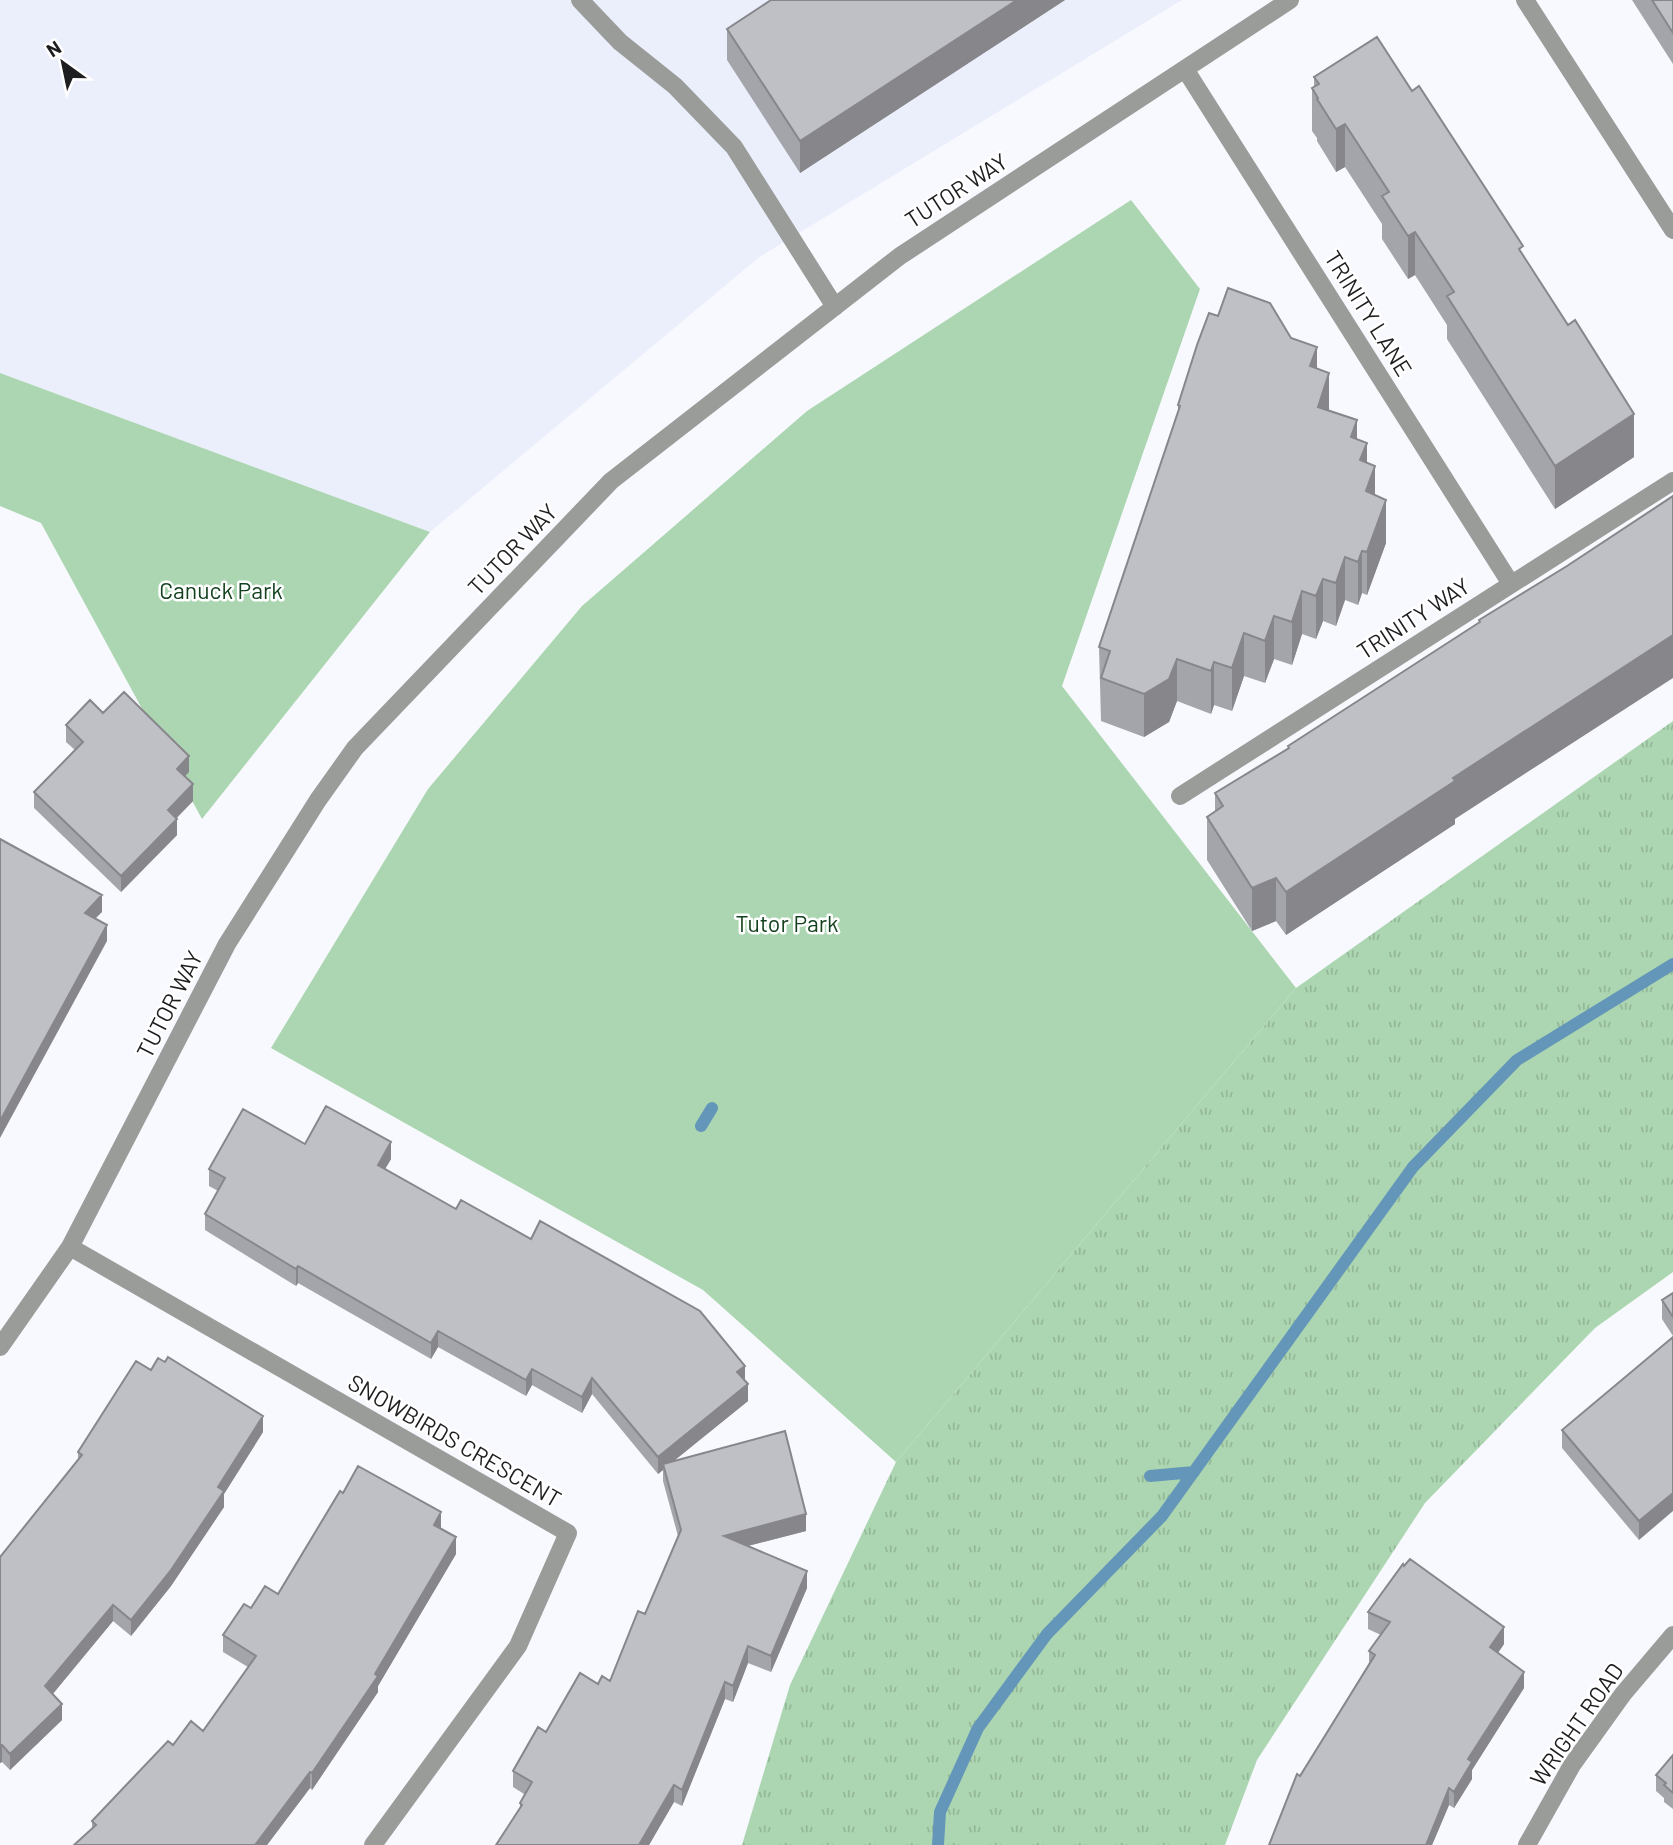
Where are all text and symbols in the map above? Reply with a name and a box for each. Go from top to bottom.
north arrow [28,28,98,98]
text: N [42,35,65,61]
street label: TUTOR WAY [900,147,1012,233]
street label: TRINITY LANE [1319,245,1419,381]
street label: TUTOR WAY [462,497,562,601]
street label: TRINITY WAY [1351,571,1475,665]
park label: Canuck Park [159,576,283,604]
park label: Tutor Park [735,909,839,937]
street label: TUTOR WAY [130,946,208,1062]
street label: SNOWBIRDS CRESCENT [343,1367,567,1513]
street label: WRIGHT ROAD [1523,1657,1629,1791]

